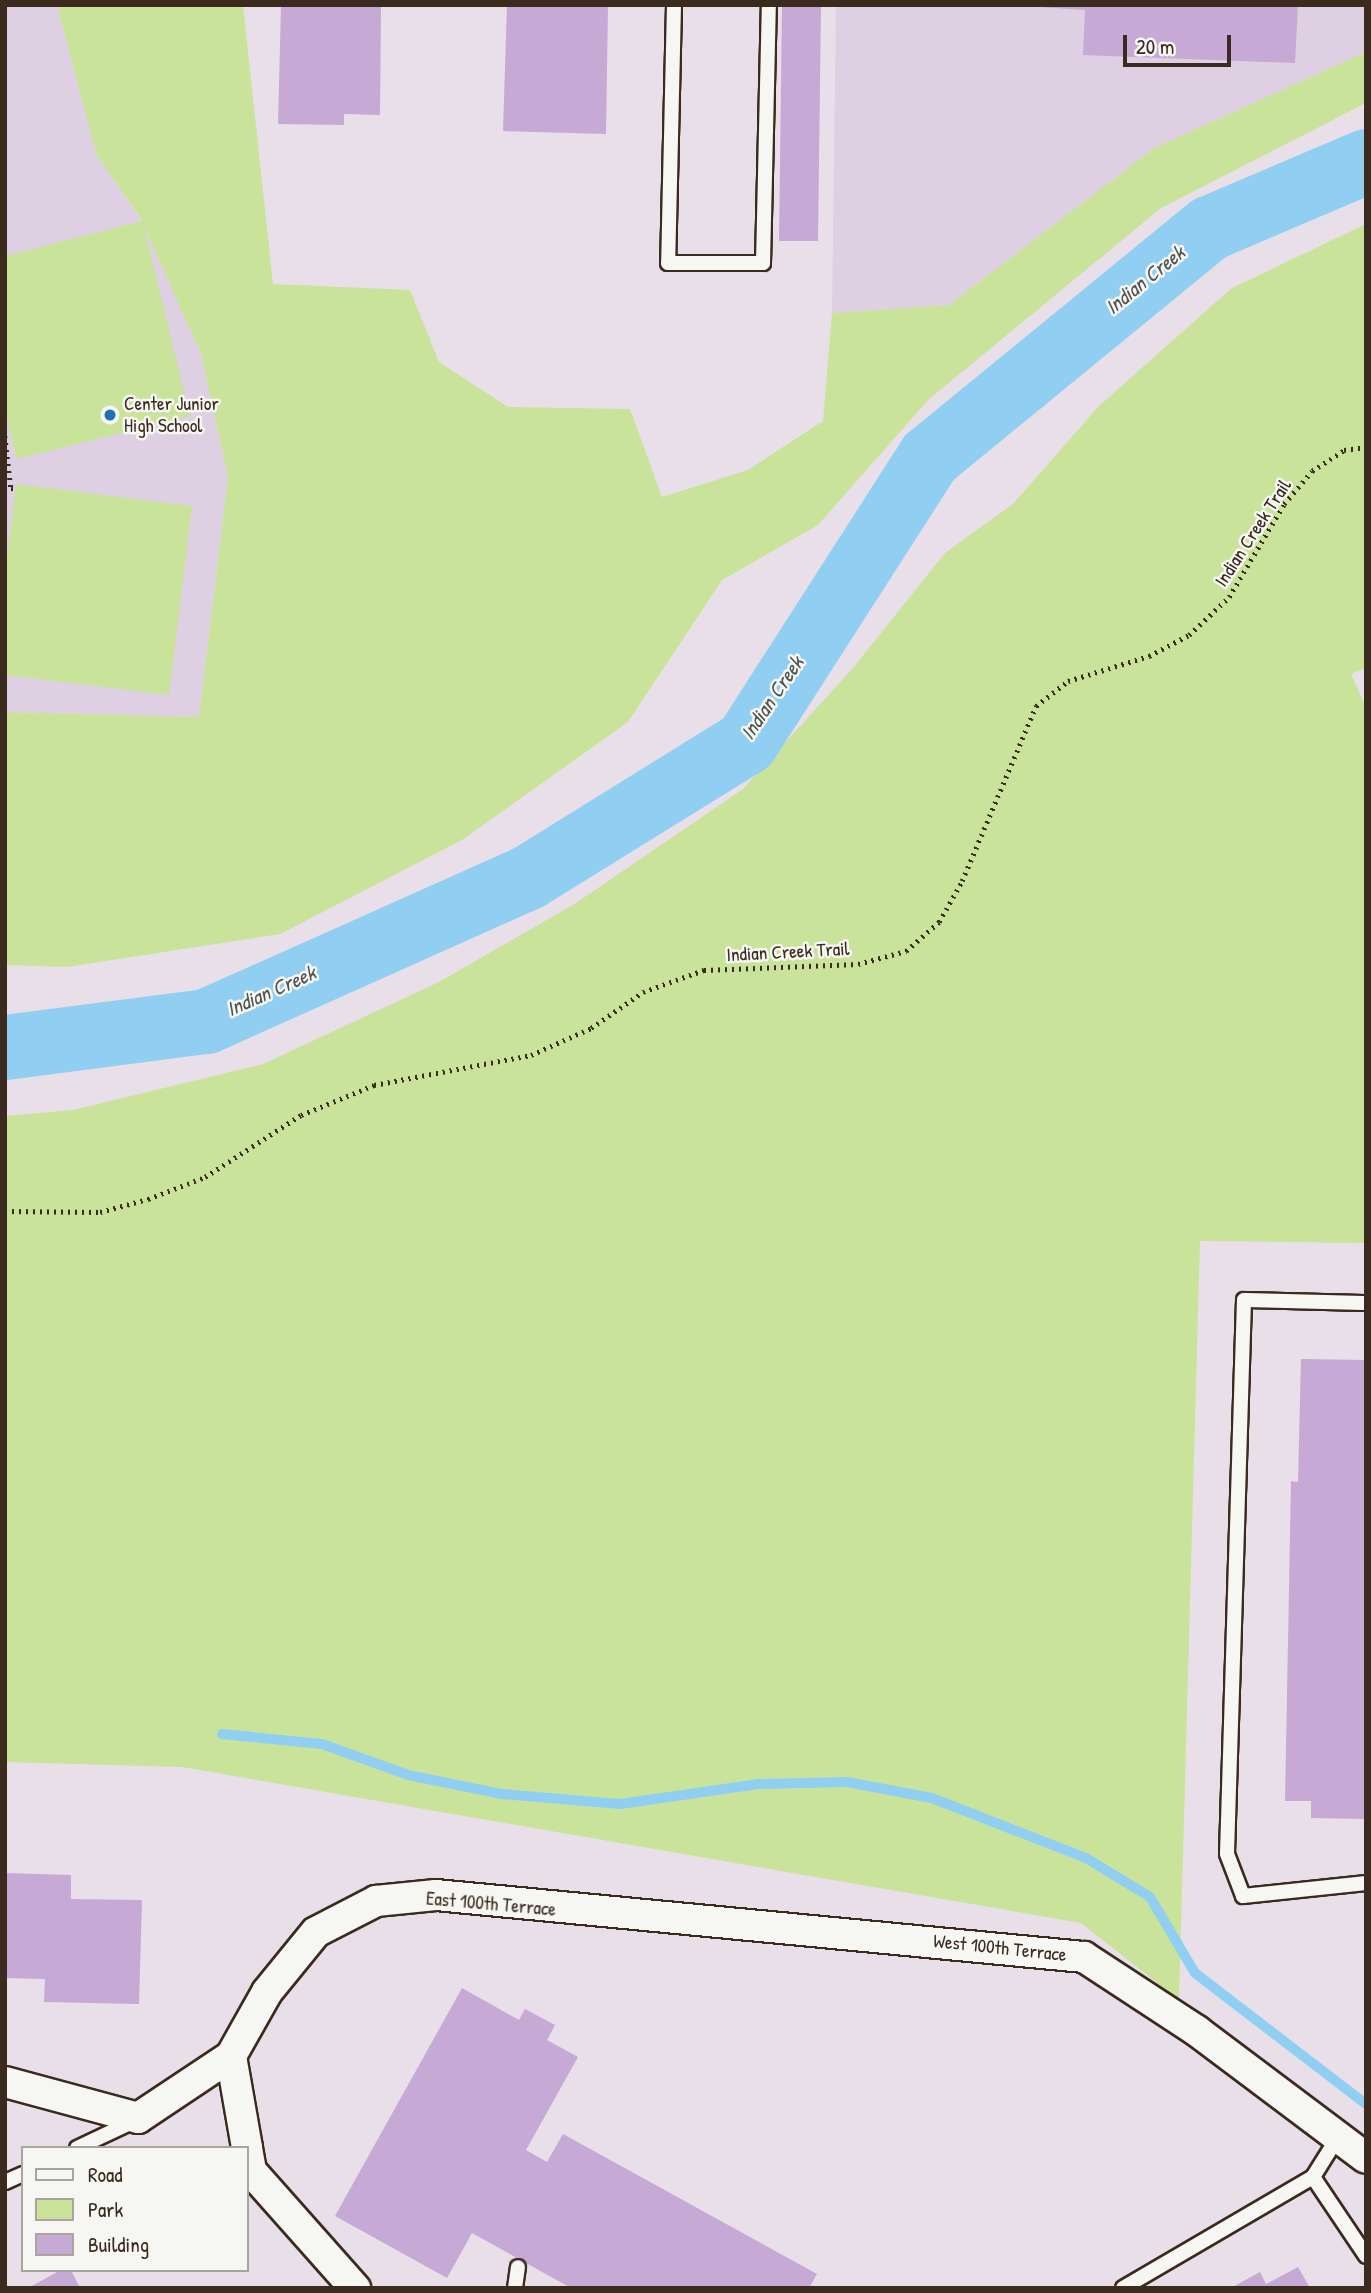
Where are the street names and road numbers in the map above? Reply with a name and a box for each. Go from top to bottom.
street label: Indian Creek Trail [1210,475,1296,591]
street label: Indian Creek Trail [726,937,850,967]
street label: East 100th Terrace [425,1887,557,1921]
street label: West 100th Terrace [932,1930,1068,1966]

